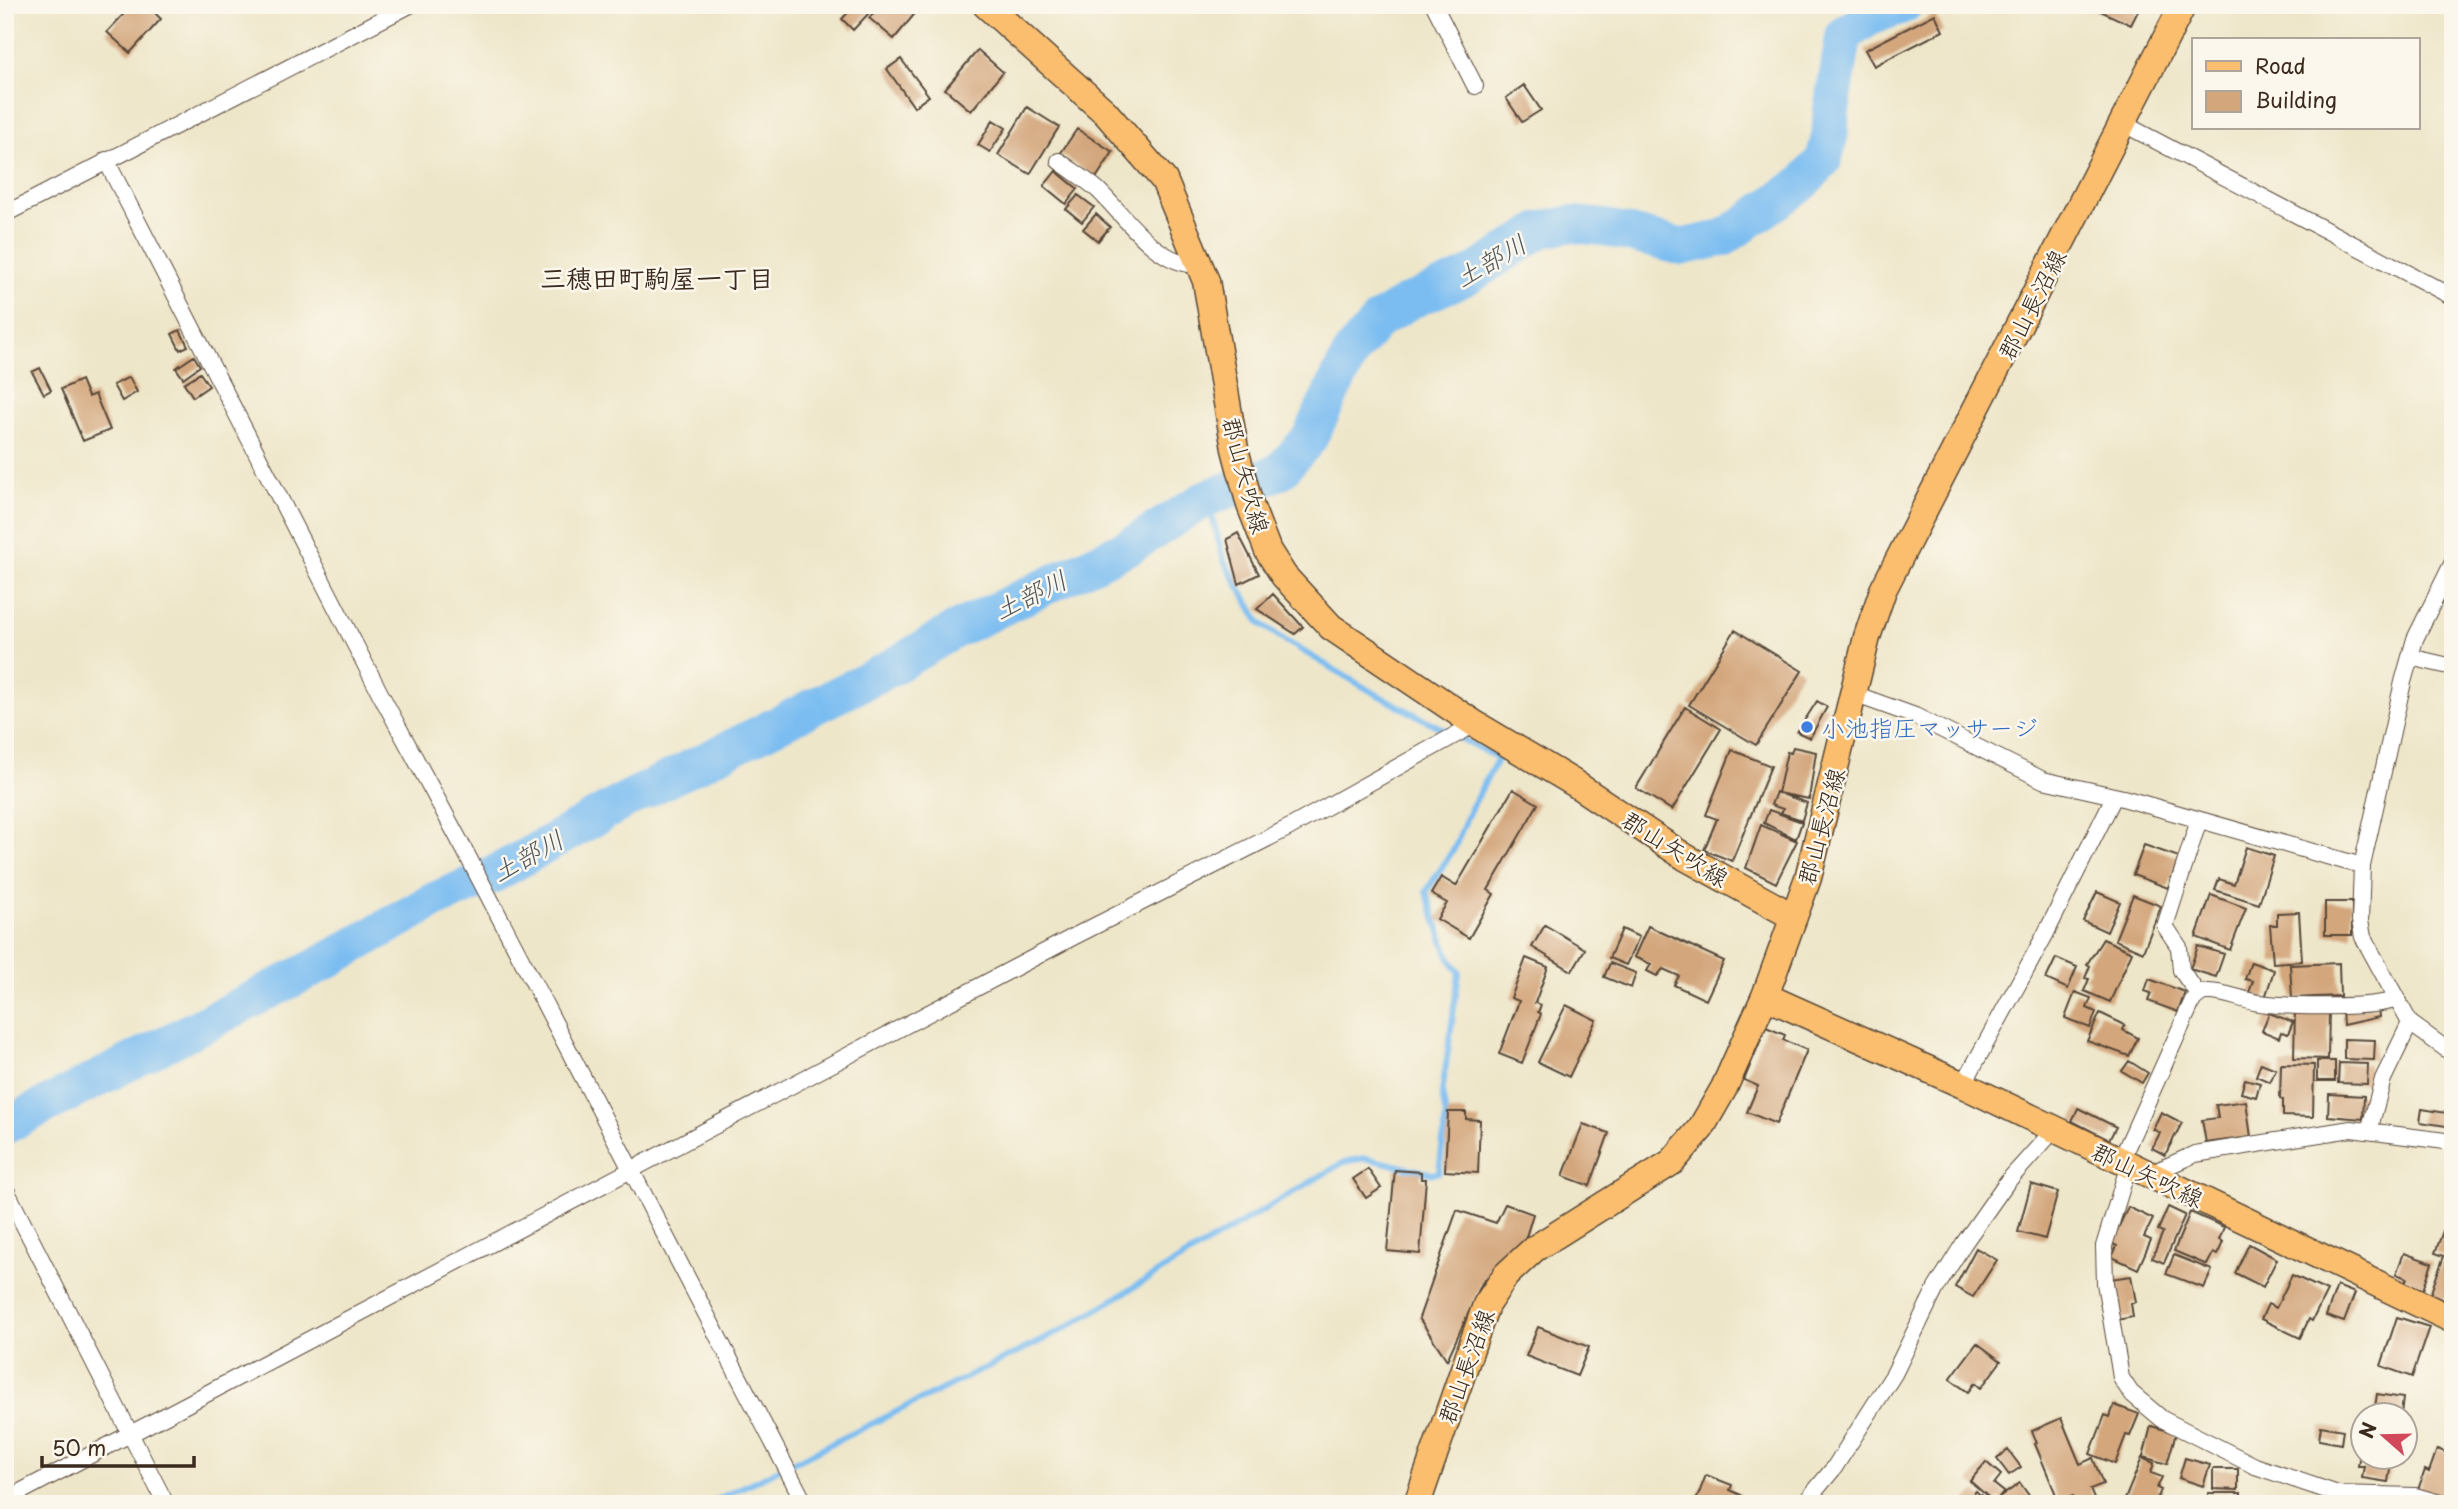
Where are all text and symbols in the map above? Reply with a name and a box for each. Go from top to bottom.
legend [2192,38,2420,130]
text: Road [2255,49,2306,81]
text: Building [2255,83,2337,115]
water label: 土部川 [1446,224,1534,296]
street label: 郡山長沼線 [1988,242,2074,366]
district label: 三穂田町駒屋一丁目 [540,258,774,297]
street label: 郡山矢吹線 [1214,412,1280,538]
water label: 土部川 [986,559,1074,629]
place label: 小池指圧マッサージ [1821,709,2037,745]
marker: 小池指圧マッサージ [1799,719,1815,735]
street label: 郡山長沼線 [1787,763,1853,889]
street label: 郡山矢吹線 [1616,801,1736,895]
water label: 土部川 [483,819,571,891]
street label: 郡山矢吹線 [2086,1132,2210,1216]
street label: 郡山長沼線 [1428,1303,1502,1429]
north arrow [2350,1400,2420,1470]
text: N [2351,1418,2383,1442]
scale bar [42,1425,194,1469]
text: 50 m [52,1431,106,1463]

